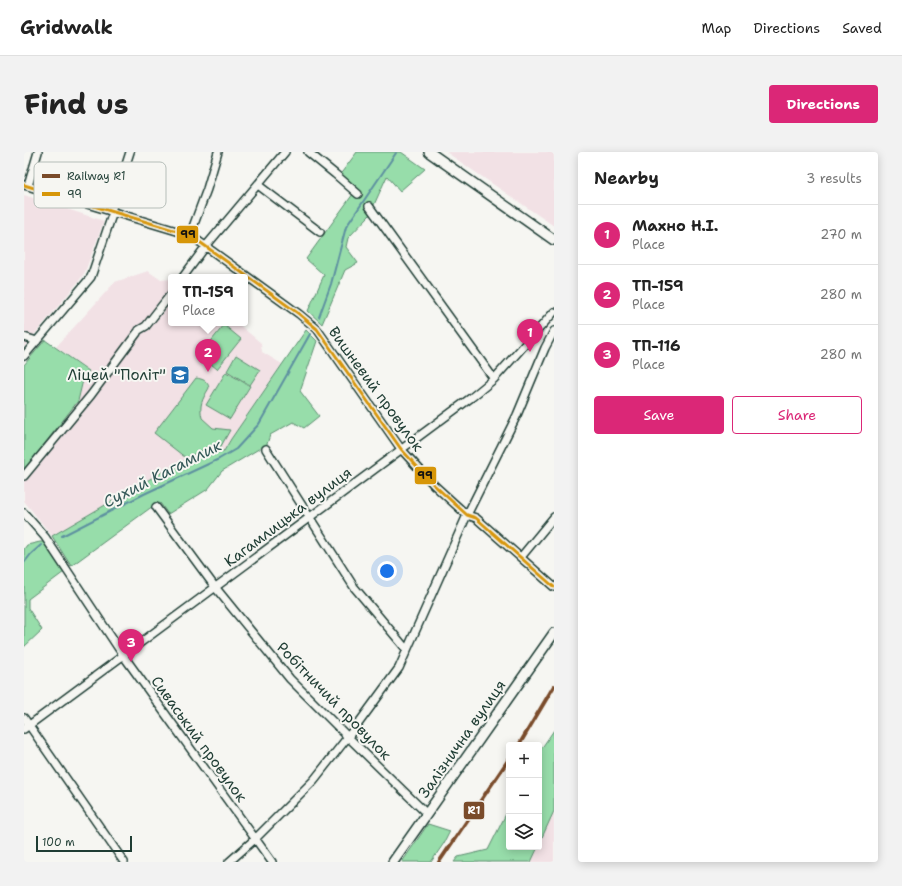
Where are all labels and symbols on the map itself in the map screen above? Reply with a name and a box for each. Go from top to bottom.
legend [34,162,166,208]
text: Railway R1 [67,169,126,184]
text: 99 [67,187,82,202]
line badge: 99 [176,225,199,244]
text: 99 [180,227,196,242]
pin: 1 [517,319,543,352]
street label: Вишневий провулок [324,323,428,455]
pin: 2 [195,339,221,372]
school or university icon: Ліцей "Політ" [169,364,191,386]
place label: Ліцей "Політ" [68,365,166,385]
water label: Сухий Кагамлик [99,434,225,512]
street label: Кагамлицька вулиця [220,462,356,572]
line badge: 99 [414,466,437,485]
text: 99 [417,468,433,483]
your location [377,561,397,581]
pin: 3 [118,629,144,662]
street label: Робітничий провулок [272,638,396,764]
street label: Сиваський провулок [146,672,252,806]
street label: Залізнична вулиця [414,676,510,802]
line badge: R1 [463,801,485,820]
text: R1 [468,803,480,818]
scale bar [36,834,132,853]

